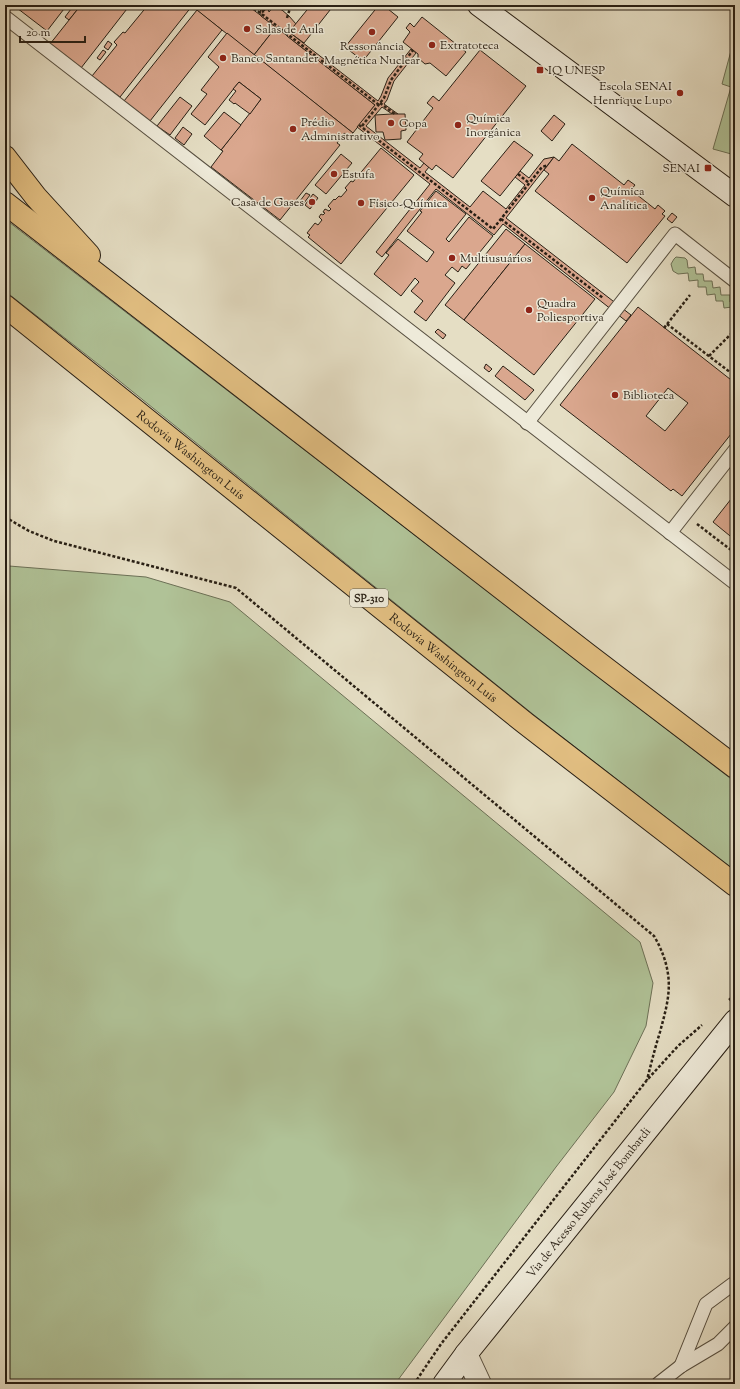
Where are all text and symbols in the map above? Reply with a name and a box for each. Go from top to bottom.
scale bar [20,18,85,44]
place label: Salas de Aula [255,21,324,39]
text: 20 m [26,24,51,42]
marker: Salas de Aula [242,24,252,34]
marker: Ressonância Magnética Nuclear [367,27,377,37]
place label: Extratoteca [440,37,499,55]
place label: Ressonância Magnética Nuclear [324,38,421,70]
marker: Extratoteca [427,40,437,50]
place label: Banco Santander [231,50,319,68]
marker: Banco Santander [218,53,228,63]
place label: IQ UNESP [548,62,605,80]
marker: IQ UNESP [535,65,545,75]
place label: Escola SENAI Henrique Lupo [593,78,672,110]
marker: Escola SENAI Henrique Lupo [675,88,685,98]
place label: Química Inorgânica [466,110,521,142]
place label: Prédio Administrativo [301,114,380,146]
place label: Copa [399,115,427,133]
marker: Copa [386,118,396,128]
marker: Química Inorgânica [453,120,463,130]
marker: Prédio Administrativo [288,124,298,134]
place label: SENAI [663,160,700,178]
marker: SENAI [703,163,713,173]
place label: Estufa [342,166,375,184]
marker: Estufa [329,169,339,179]
place label: Química Analítica [600,183,648,215]
marker: Química Analítica [587,193,597,203]
place label: Casa de Gases [231,194,304,212]
place label: Físico-Química [369,195,448,213]
marker: Casa de Gases [307,197,317,207]
marker: Físico-Química [356,198,366,208]
place label: Multiusuários [460,250,532,268]
marker: Multiusuários [447,253,457,263]
place label: Quadra Poliesportiva [537,295,604,327]
marker: Quadra Poliesportiva [524,305,534,315]
place label: Biblioteca [623,387,675,405]
marker: Biblioteca [610,390,620,400]
street label: Rodovia Washington Luís [132,407,248,505]
road number: SP-310 [350,589,388,607]
street label: Rodovia Washington Luís [385,609,501,708]
street label: Via de Acesso Rubens José Bombardi [523,1123,656,1282]

